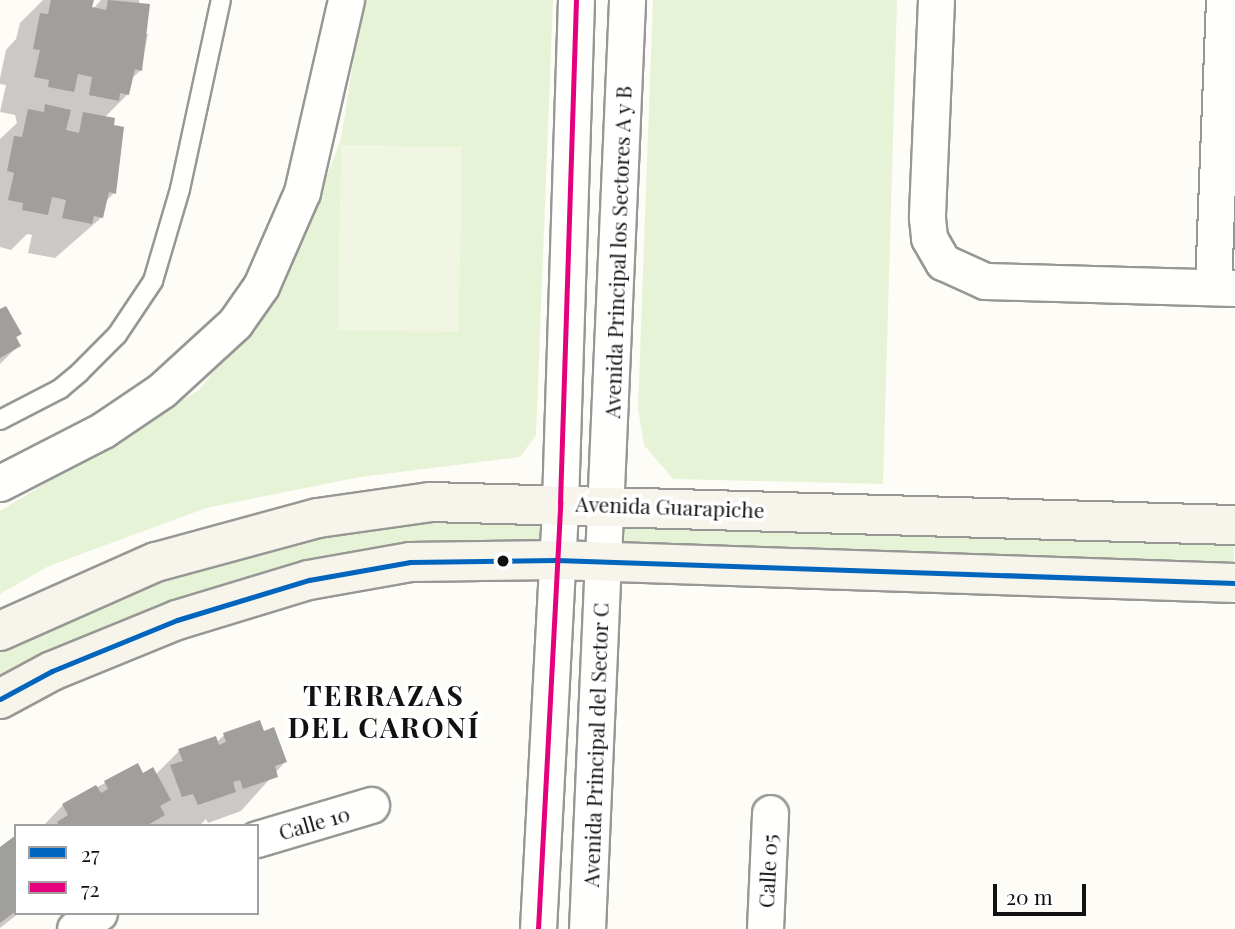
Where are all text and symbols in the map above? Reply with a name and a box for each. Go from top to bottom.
street label: Avenida Principal los Sectores A y B [599,84,635,420]
street label: Avenida Guarapiche [575,490,765,522]
unlabelled marker [496,554,510,568]
street label: Avenida Principal del Sector C [577,602,613,888]
district label: TERRAZAS DEL CARONÍ [289,678,479,744]
street label: Calle 10 [275,800,353,844]
legend [14,824,259,915]
street label: Calle 05 [752,833,782,909]
text: 27 [81,839,100,867]
scale bar [997,870,1090,914]
text: 72 [81,874,100,902]
text: 20 m [1006,882,1053,910]

